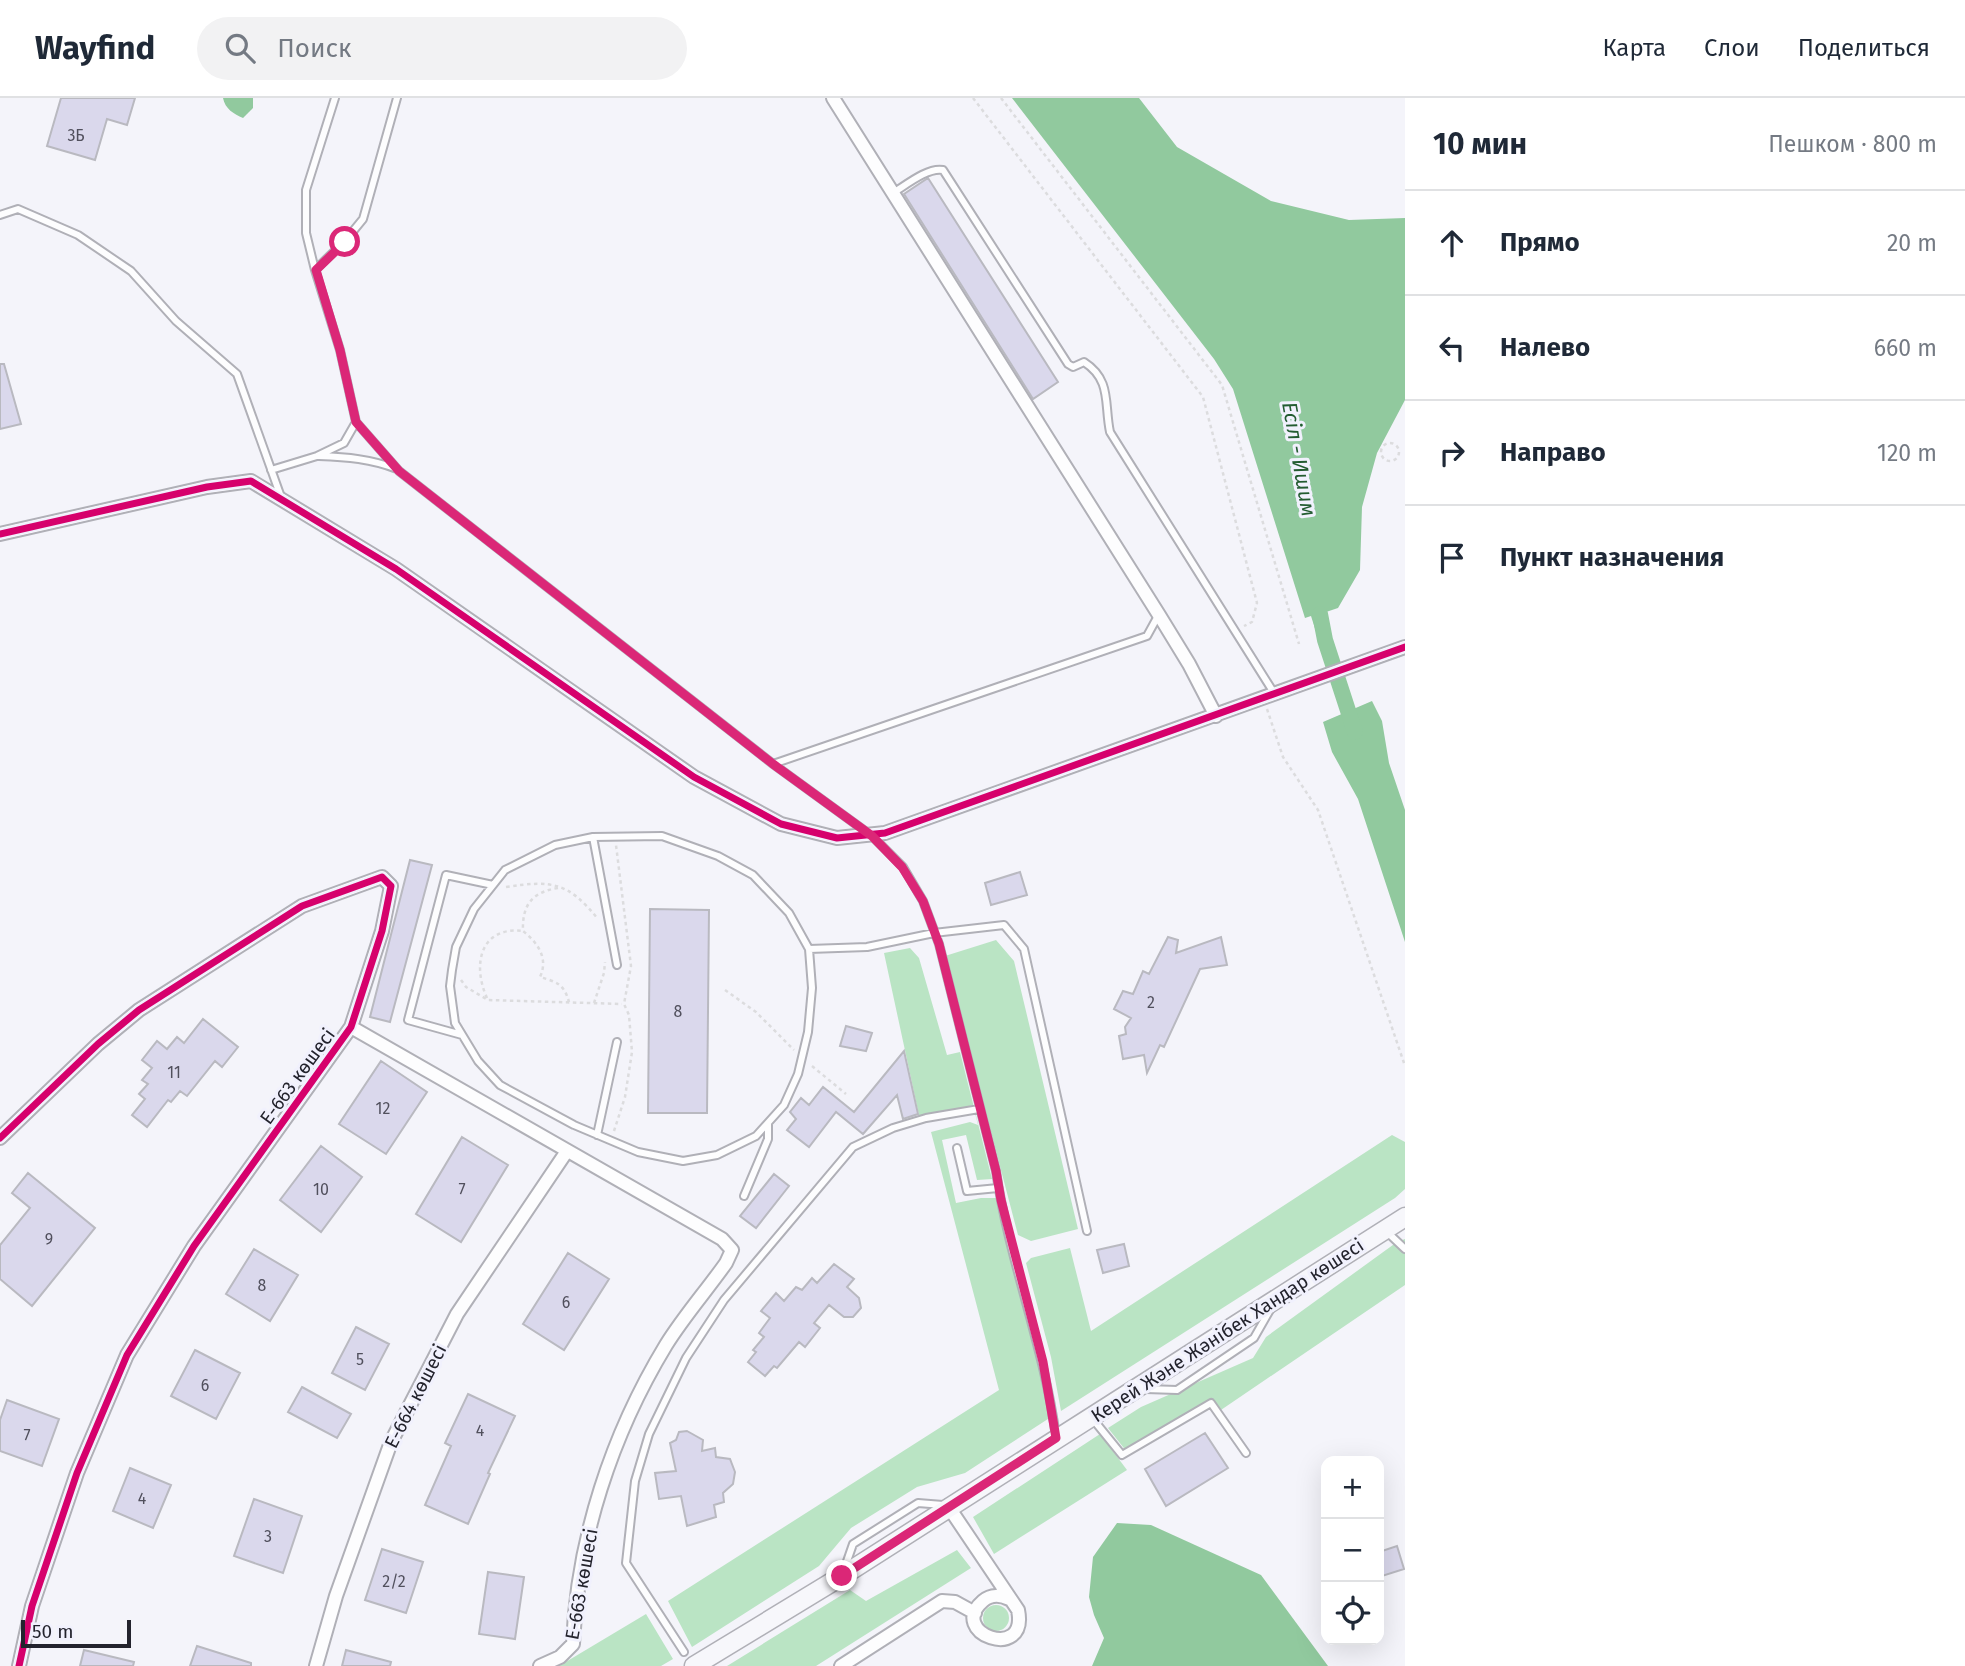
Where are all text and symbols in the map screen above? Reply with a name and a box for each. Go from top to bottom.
search box [197,17,687,80]
text: Wayfind [35,28,155,68]
icon: search [221,29,259,67]
text: Поиск [277,33,352,64]
text: Карта [1602,34,1666,62]
text: Слои [1704,34,1760,62]
text: Поделиться [1798,34,1930,62]
house number: 3Б [67,126,85,145]
text: 10 мин [1433,126,1527,162]
text: Пешком · 800 m [1768,130,1937,158]
icon: ahead [1433,224,1471,262]
route start [329,226,360,257]
text: Прямо [1500,227,1580,258]
text: 20 m [1887,229,1937,257]
icon: left [1433,329,1471,367]
text: Налево [1500,332,1590,363]
text: 660 m [1874,334,1937,362]
water label: Есіл - Ишим [1276,400,1322,518]
icon: right [1433,434,1471,472]
text: Направо [1500,437,1606,468]
text: 120 m [1877,439,1937,467]
icon: arrive [1433,539,1471,577]
text: Пункт назначения [1500,542,1724,573]
house number: 2 [1147,993,1155,1012]
house number: 8 [674,1002,683,1021]
street label: Е-663 көшесі [255,1024,340,1129]
house number: 11 [167,1063,181,1082]
house number: 12 [376,1099,390,1118]
house number: 10 [313,1180,329,1199]
house number: 7 [458,1180,466,1199]
house number: 9 [45,1230,53,1249]
street label: Керей Және Жәнібек Хандар көшесі [1087,1234,1368,1427]
house number: 8 [258,1276,267,1295]
house number: 6 [562,1293,570,1312]
street label: Е-664 көшесі [379,1340,451,1452]
house number: 5 [356,1350,364,1369]
house number: 6 [201,1376,209,1395]
house number: 4 [476,1421,485,1440]
house number: 7 [23,1426,31,1445]
map controls [1321,1456,1384,1645]
button: + [1321,1456,1384,1519]
house number: 4 [138,1489,147,1508]
button: − [1321,1519,1384,1582]
house number: 3 [264,1527,272,1546]
street label: Е-663 көшесі [560,1527,603,1642]
route end [826,1560,857,1591]
house number: 2/2 [382,1572,406,1591]
button: locate [1321,1582,1384,1645]
scale bar [21,1617,131,1649]
text: 50 m [32,1620,73,1643]

